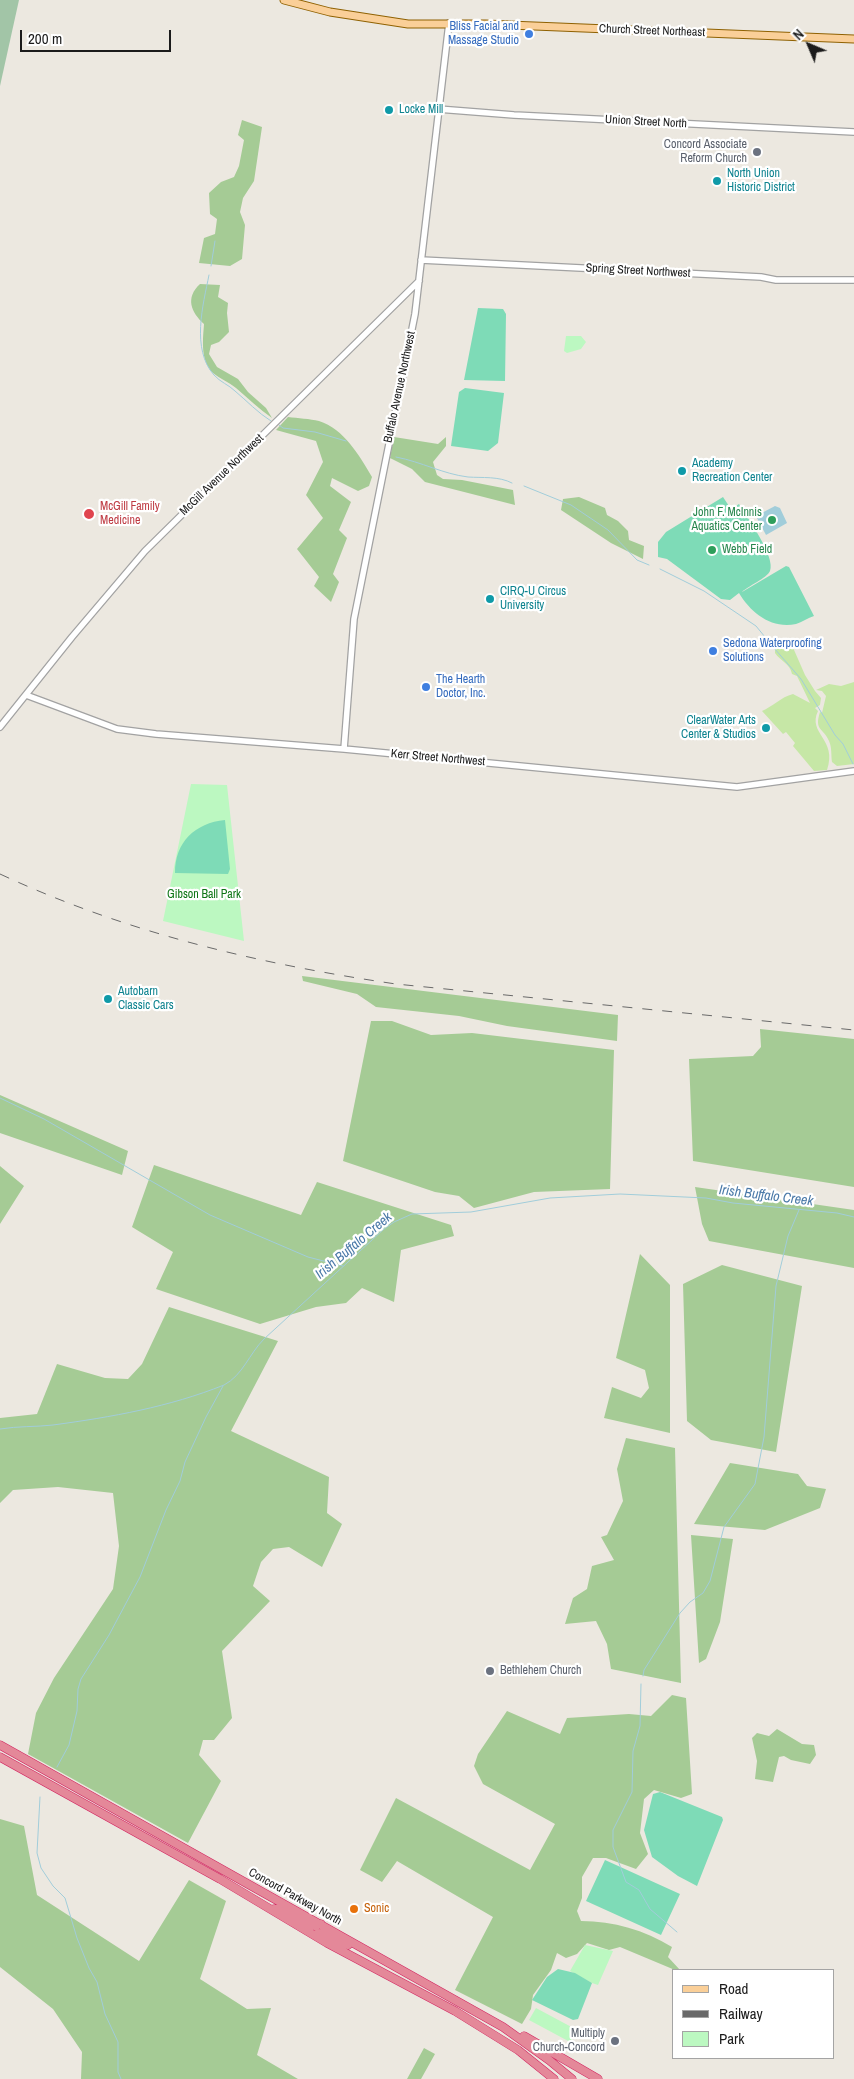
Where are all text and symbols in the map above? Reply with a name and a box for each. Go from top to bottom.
scale bar [22,20,174,52]
place label: Bliss Facial and Massage Studio [448,20,519,48]
north arrow [784,20,834,70]
street label: Church Street Northeast [599,22,705,40]
text: N [789,25,808,44]
text: 200 m [28,28,62,49]
marker: Bliss Facial and Massage Studio [523,28,535,40]
place label: Locke Mill [399,103,443,117]
marker: Locke Mill [383,104,395,116]
street label: Union Street North [605,113,687,131]
place label: Concord Associate Reform Church [664,138,747,166]
marker: Concord Associate Reform Church [751,146,763,158]
place label: North Union Historic District [727,167,795,195]
marker: North Union Historic District [711,175,723,187]
street label: Spring Street Northwest [585,261,691,281]
street label: Buffalo Avenue Northwest [381,330,419,444]
street label: McGill Avenue Northwest [177,431,267,519]
place label: Academy Recreation Center [692,457,772,485]
marker: Academy Recreation Center [676,465,688,477]
place label: McGill Family Medicine [100,500,160,528]
place label: John F. McInnis Aquatics Center [691,506,762,534]
marker: McGill Family Medicine [82,507,96,521]
marker: John F. McInnis Aquatics Center [766,514,778,526]
place label: Webb Field [722,543,772,557]
marker: Webb Field [706,544,718,556]
place label: CIRQ-U Circus University [500,585,566,613]
marker: CIRQ-U Circus University [484,593,496,605]
place label: Sedona Waterproofing Solutions [723,637,822,665]
marker: Sedona Waterproofing Solutions [707,645,719,657]
place label: The Hearth Doctor, Inc. [436,673,486,701]
marker: The Hearth Doctor, Inc. [420,681,432,693]
place label: ClearWater Arts Center & Studios [681,714,756,742]
marker: ClearWater Arts Center & Studios [760,722,772,734]
street label: Kerr Street Northwest [390,747,486,769]
park label: Gibson Ball Park [167,888,241,902]
place label: Autobarn Classic Cars [118,985,174,1013]
marker: Autobarn Classic Cars [102,993,114,1005]
water label: Irish Buffalo Creek [718,1182,814,1210]
water label: Irish Buffalo Creek [312,1209,396,1283]
place label: Bethlehem Church [500,1664,581,1678]
marker: Bethlehem Church [484,1665,496,1677]
street label: Concord Parkway North [246,1865,344,1929]
place label: Sonic [364,1902,389,1916]
marker: Sonic [348,1903,360,1915]
legend [672,1969,834,2059]
text: Road [719,1978,748,1999]
text: Railway [719,2003,763,2024]
place label: Multiply Church-Concord [533,2027,605,2055]
text: Park [719,2028,744,2049]
marker: Multiply Church-Concord [609,2035,621,2047]

